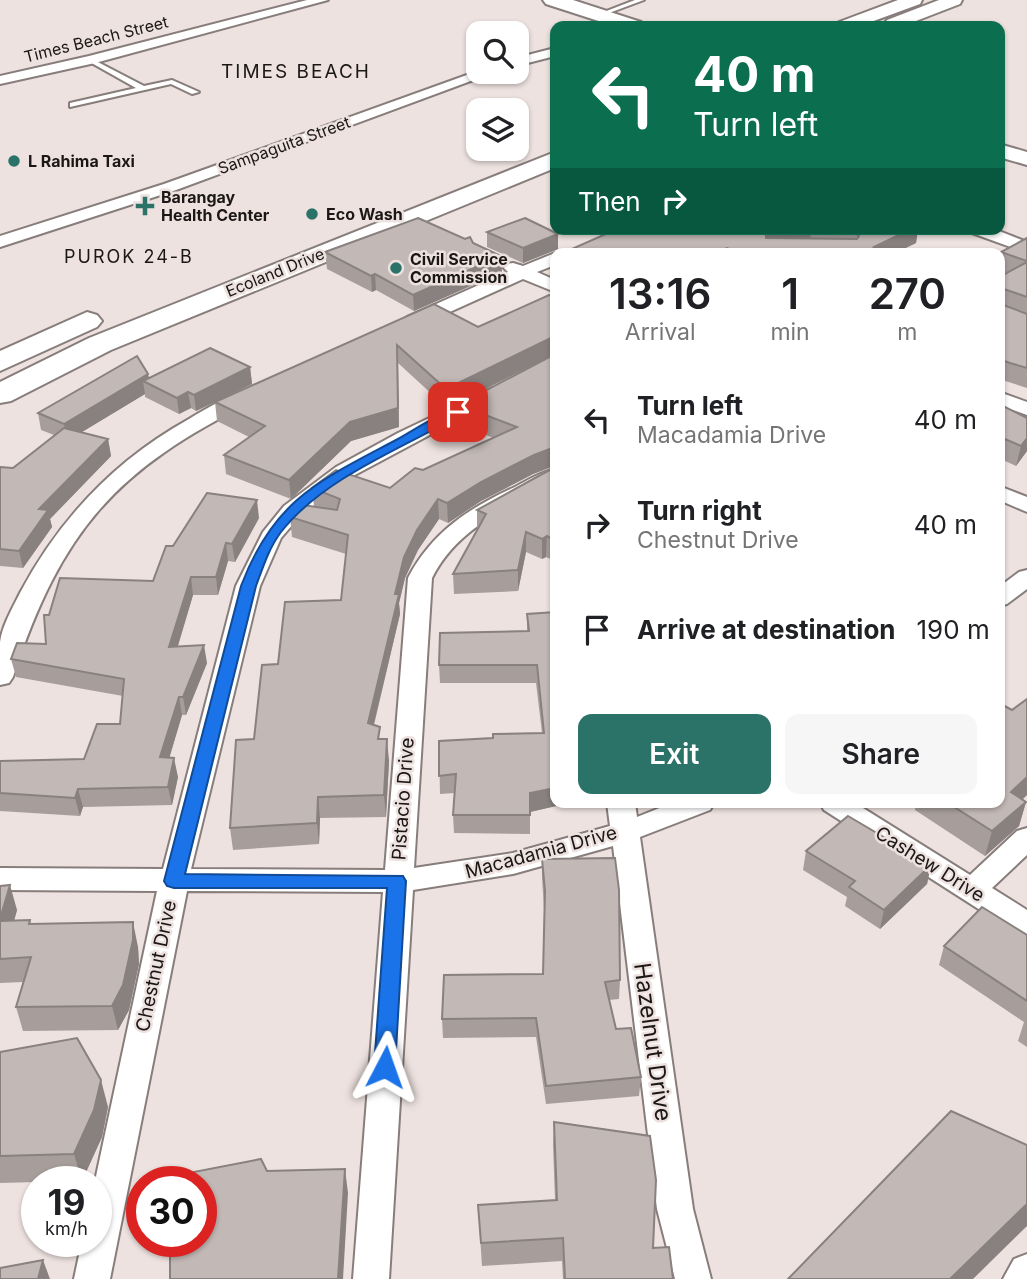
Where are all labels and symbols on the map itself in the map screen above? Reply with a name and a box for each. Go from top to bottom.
street label: Times Beach Street [22,11,170,67]
district label: TIMES BEACH [221,60,371,83]
street label: Sampaguita Street [215,112,353,178]
place label: L Rahima Taxi [28,151,135,171]
marker: L Rahima Taxi [6,153,22,169]
place label: Barangay Health Center [161,187,270,225]
marker: Barangay Health Center [135,196,155,216]
place label: Eco Wash [326,204,403,224]
marker: Eco Wash [304,206,320,222]
street label: Ecoland Drive [223,243,327,301]
district label: PUROK 24-B [64,246,194,267]
place label: Civil Service Commission [410,249,508,287]
marker: Civil Service Commission [388,260,404,276]
pin [428,382,488,442]
street label: Pistacio Drive [387,737,419,861]
street label: Macadamia Drive [463,821,619,883]
street label: Cashew Drive [871,821,989,907]
street label: Chestnut Drive [131,898,181,1034]
street label: Hazelnut Drive [628,961,678,1123]
position arrow [348,1030,422,1104]
speed limit sign: 30 [126,1166,217,1257]

